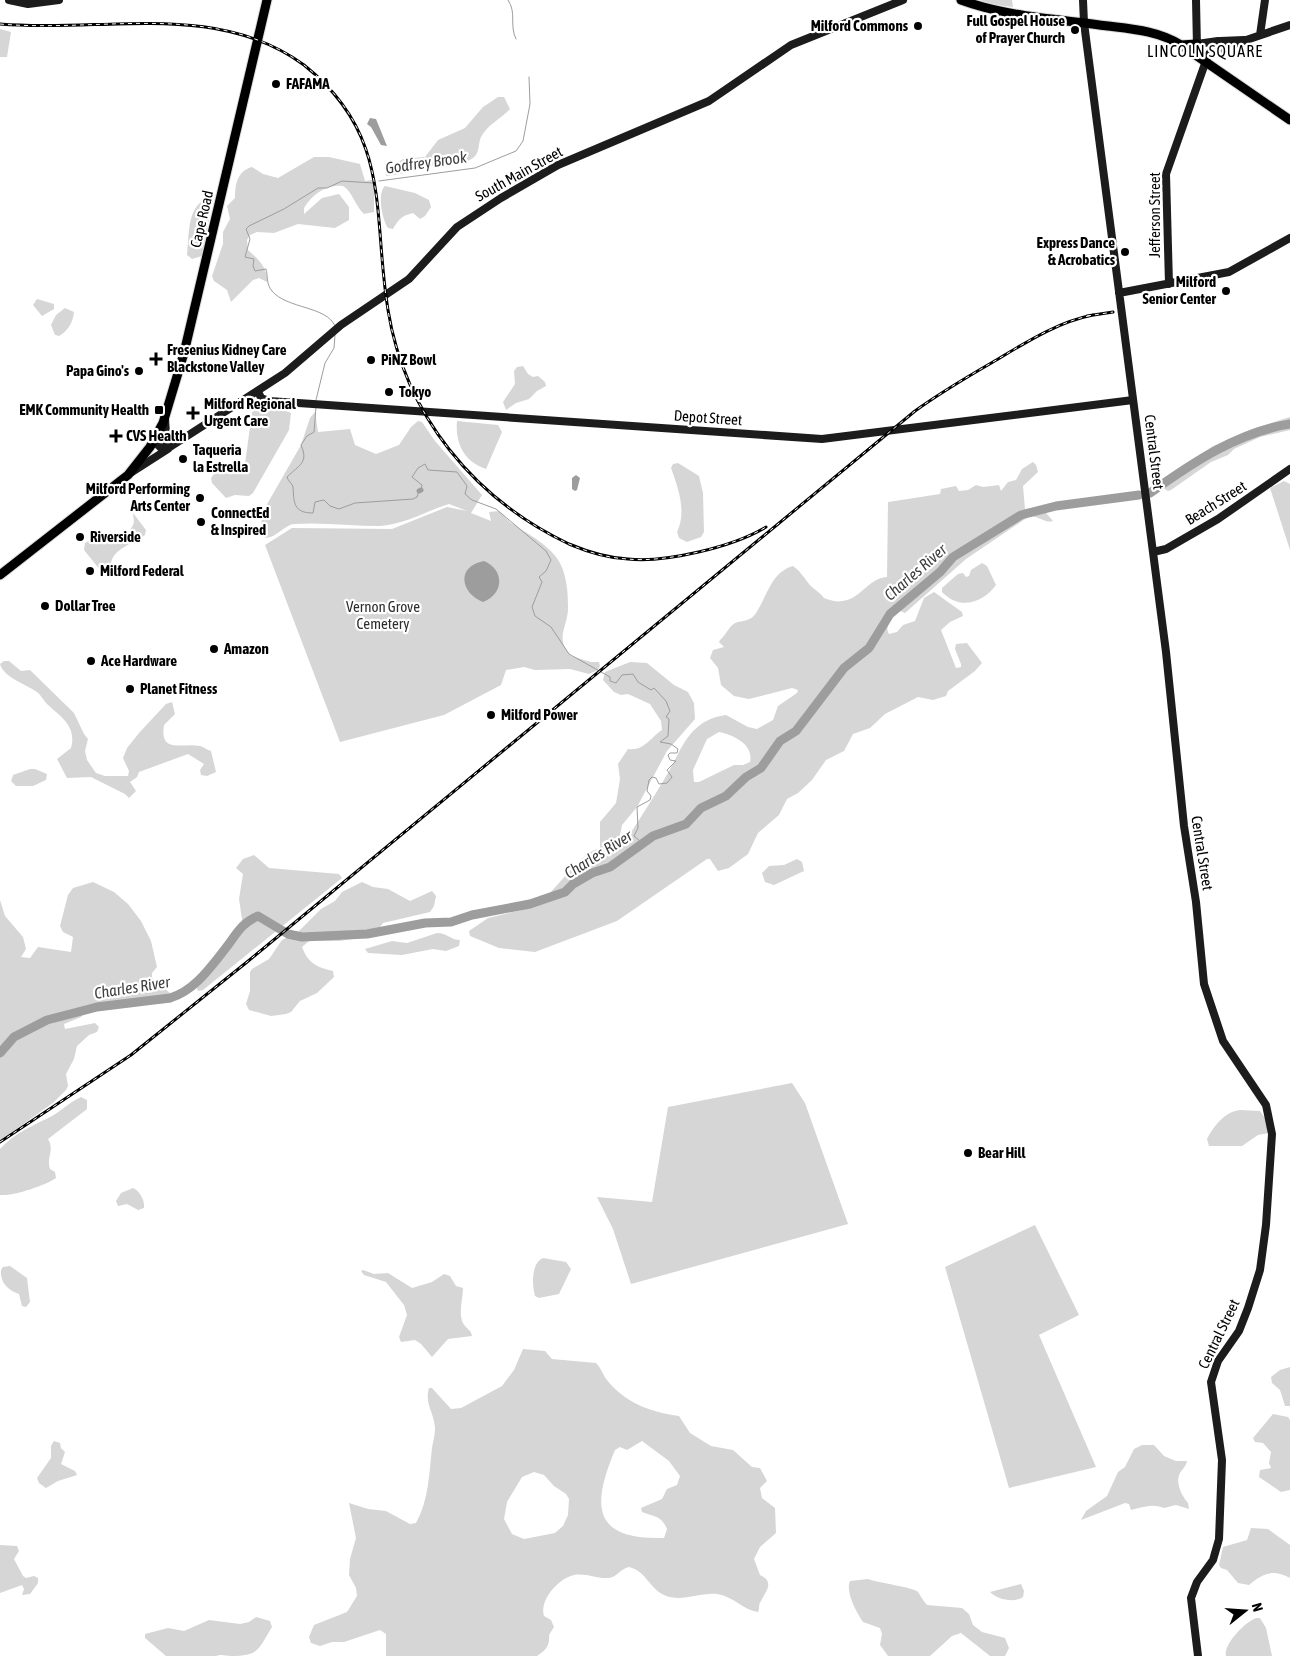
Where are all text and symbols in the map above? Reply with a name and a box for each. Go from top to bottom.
place label: Full Gospel House of Prayer Church [966,12,1065,46]
place label: Milford Commons [811,17,909,34]
marker: Milford Commons [912,20,924,32]
marker: Full Gospel House of Prayer Church [1069,24,1081,36]
district label: LINCOLN SQUARE [1147,42,1263,60]
place label: FAFAMA [286,75,330,92]
marker: FAFAMA [270,78,282,90]
street label: South Main Street [472,143,565,205]
water label: Godfrey Brook [384,147,469,178]
street label: Jefferson Street [1146,172,1163,258]
street label: Cape Road [187,189,216,249]
place label: Express Dance & Acrobatics [1037,234,1116,268]
marker: Express Dance & Acrobatics [1119,246,1131,258]
place label: Milford Senior Center [1142,273,1217,307]
marker: Milford Senior Center [1220,285,1232,297]
place label: Fresenius Kidney Care Blackstone Valley [167,341,287,375]
place label: PiNZ Bowl [381,351,437,368]
marker: Fresenius Kidney Care Blackstone Valley [149,352,163,366]
marker: PiNZ Bowl [365,354,377,366]
place label: Papa Gino's [66,362,130,379]
marker: Papa Gino's [133,365,145,377]
place label: Tokyo [399,383,431,400]
marker: Tokyo [383,386,395,398]
place label: Milford Regional Urgent Care [204,395,297,429]
place label: EMK Community Health [19,401,149,418]
marker: EMK Community Health [153,404,165,416]
marker: Milford Regional Urgent Care [186,406,200,420]
street label: Depot Street [673,407,743,428]
street label: Central Street [1141,414,1168,490]
place label: CVS Health [126,427,187,444]
marker: CVS Health [110,430,122,442]
place label: Taqueria la Estrella [193,441,248,475]
marker: Taqueria la Estrella [177,453,189,465]
street label: Beach Street [1182,477,1249,528]
place label: Milford Performing Arts Center [86,480,191,514]
marker: Milford Performing Arts Center [194,492,206,504]
place label: ConnectEd & Inspired [211,504,269,538]
marker: ConnectEd & Inspired [195,516,207,528]
place label: Riverside [90,528,141,545]
marker: Riverside [74,531,86,543]
water label: Charles River [880,539,951,604]
place label: Milford Federal [100,562,185,579]
marker: Milford Federal [84,565,96,577]
place label: Dollar Tree [55,597,116,614]
park label: Vernon Grove Cemetery [346,598,420,632]
marker: Dollar Tree [39,600,51,612]
place label: Amazon [223,640,269,657]
marker: Amazon [208,643,220,655]
place label: Ace Hardware [100,652,177,669]
marker: Ace Hardware [85,655,97,667]
place label: Planet Fitness [140,680,218,697]
marker: Planet Fitness [124,683,136,695]
place label: Milford Power [501,706,578,723]
marker: Milford Power [485,709,497,721]
street label: Central Street [1188,814,1217,891]
water label: Charles River [561,825,636,882]
water label: Charles River [93,972,172,1002]
place label: Bear Hill [978,1144,1027,1161]
marker: Bear Hill [962,1147,974,1159]
street label: Central Street [1194,1296,1243,1371]
north arrow [1220,1586,1270,1636]
text: N [1249,1601,1266,1613]

